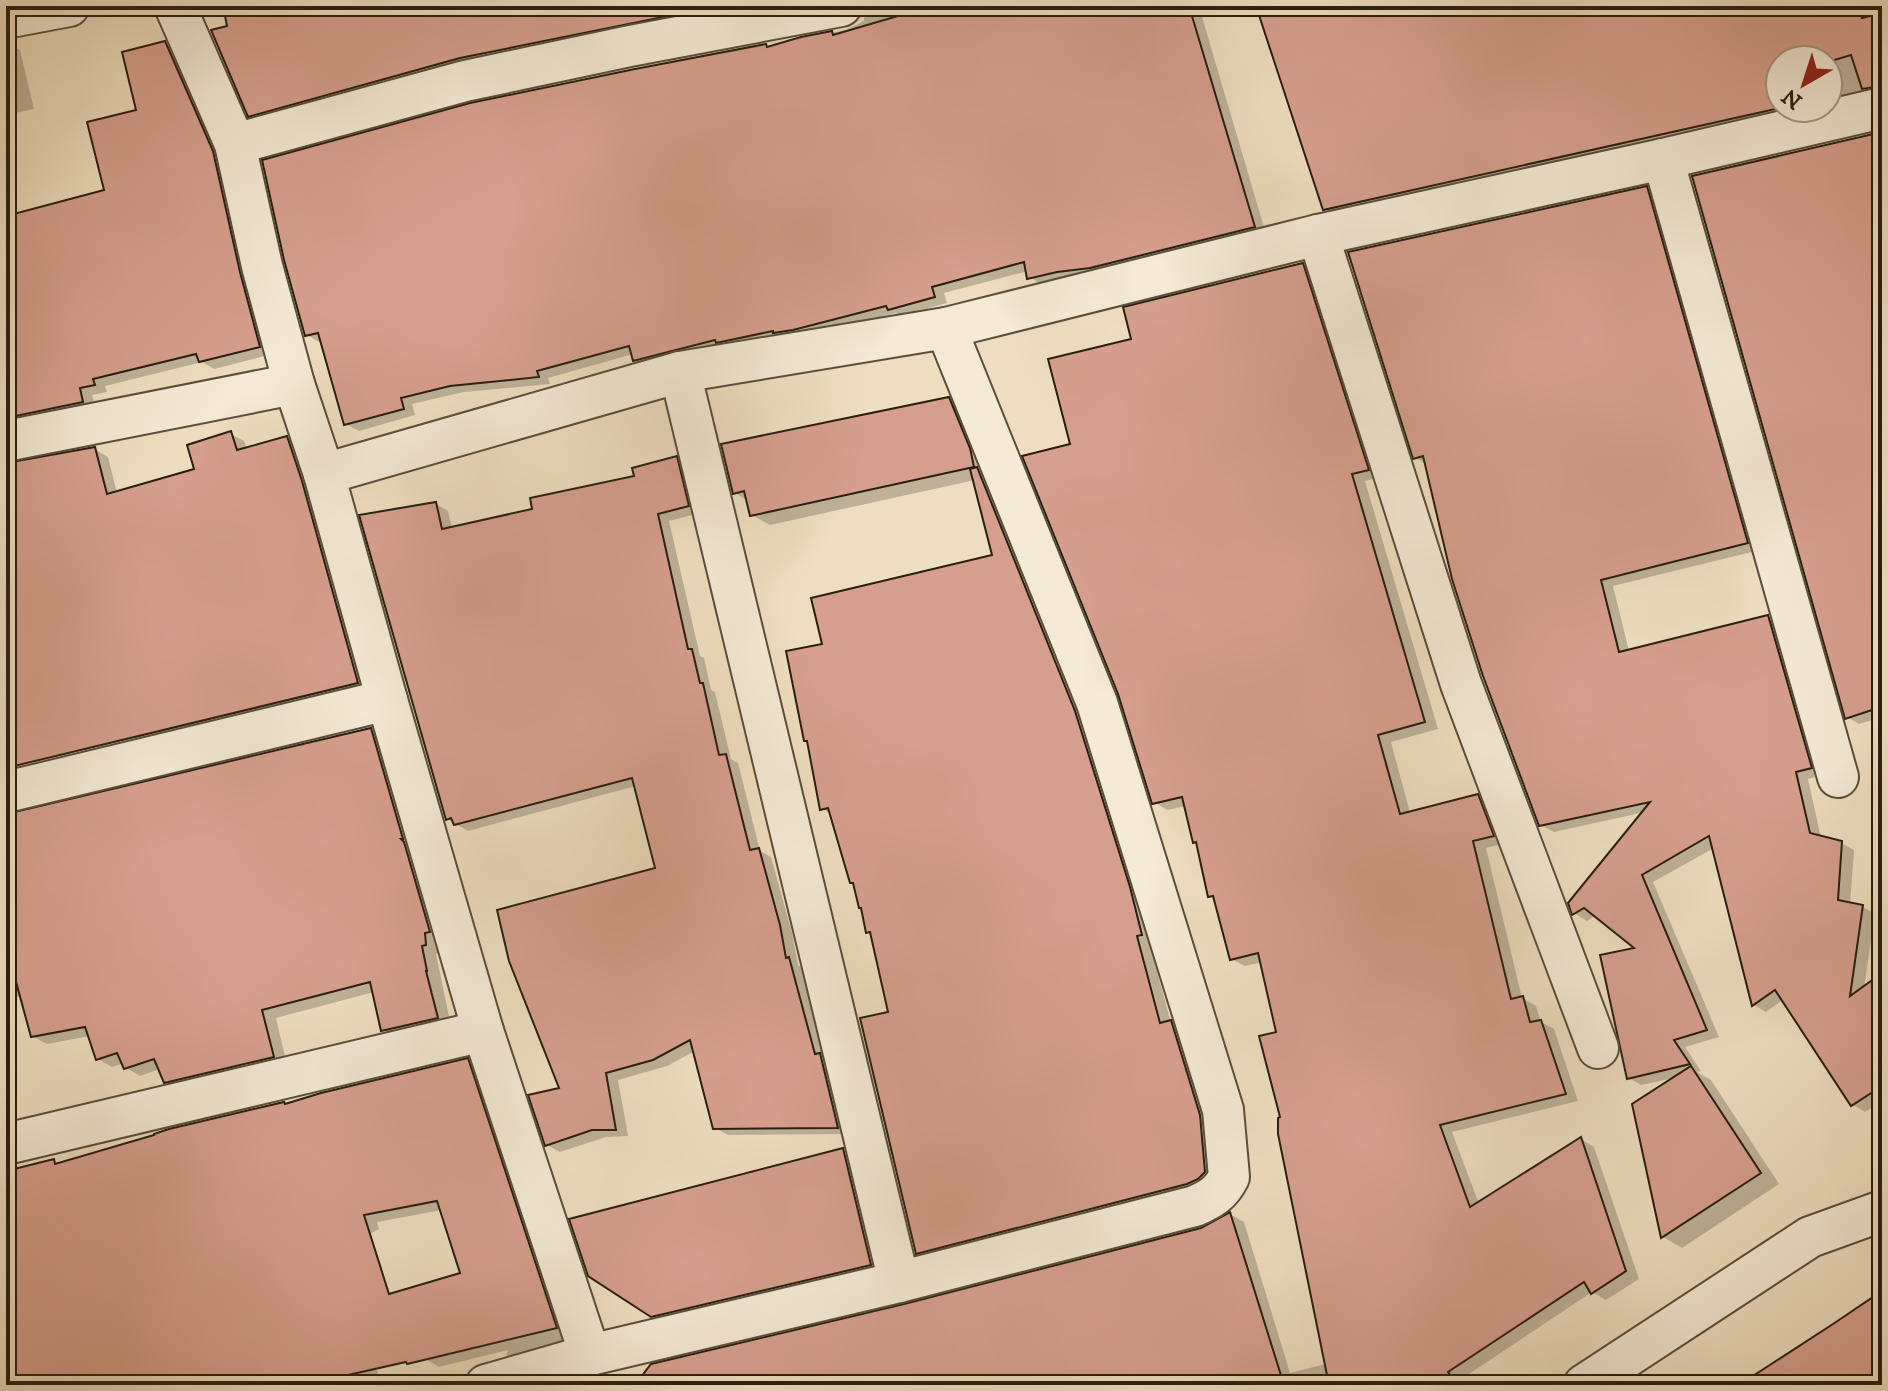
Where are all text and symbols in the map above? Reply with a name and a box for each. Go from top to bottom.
north arrow [1764,44,1844,124]
text: N [1777,82,1808,115]

